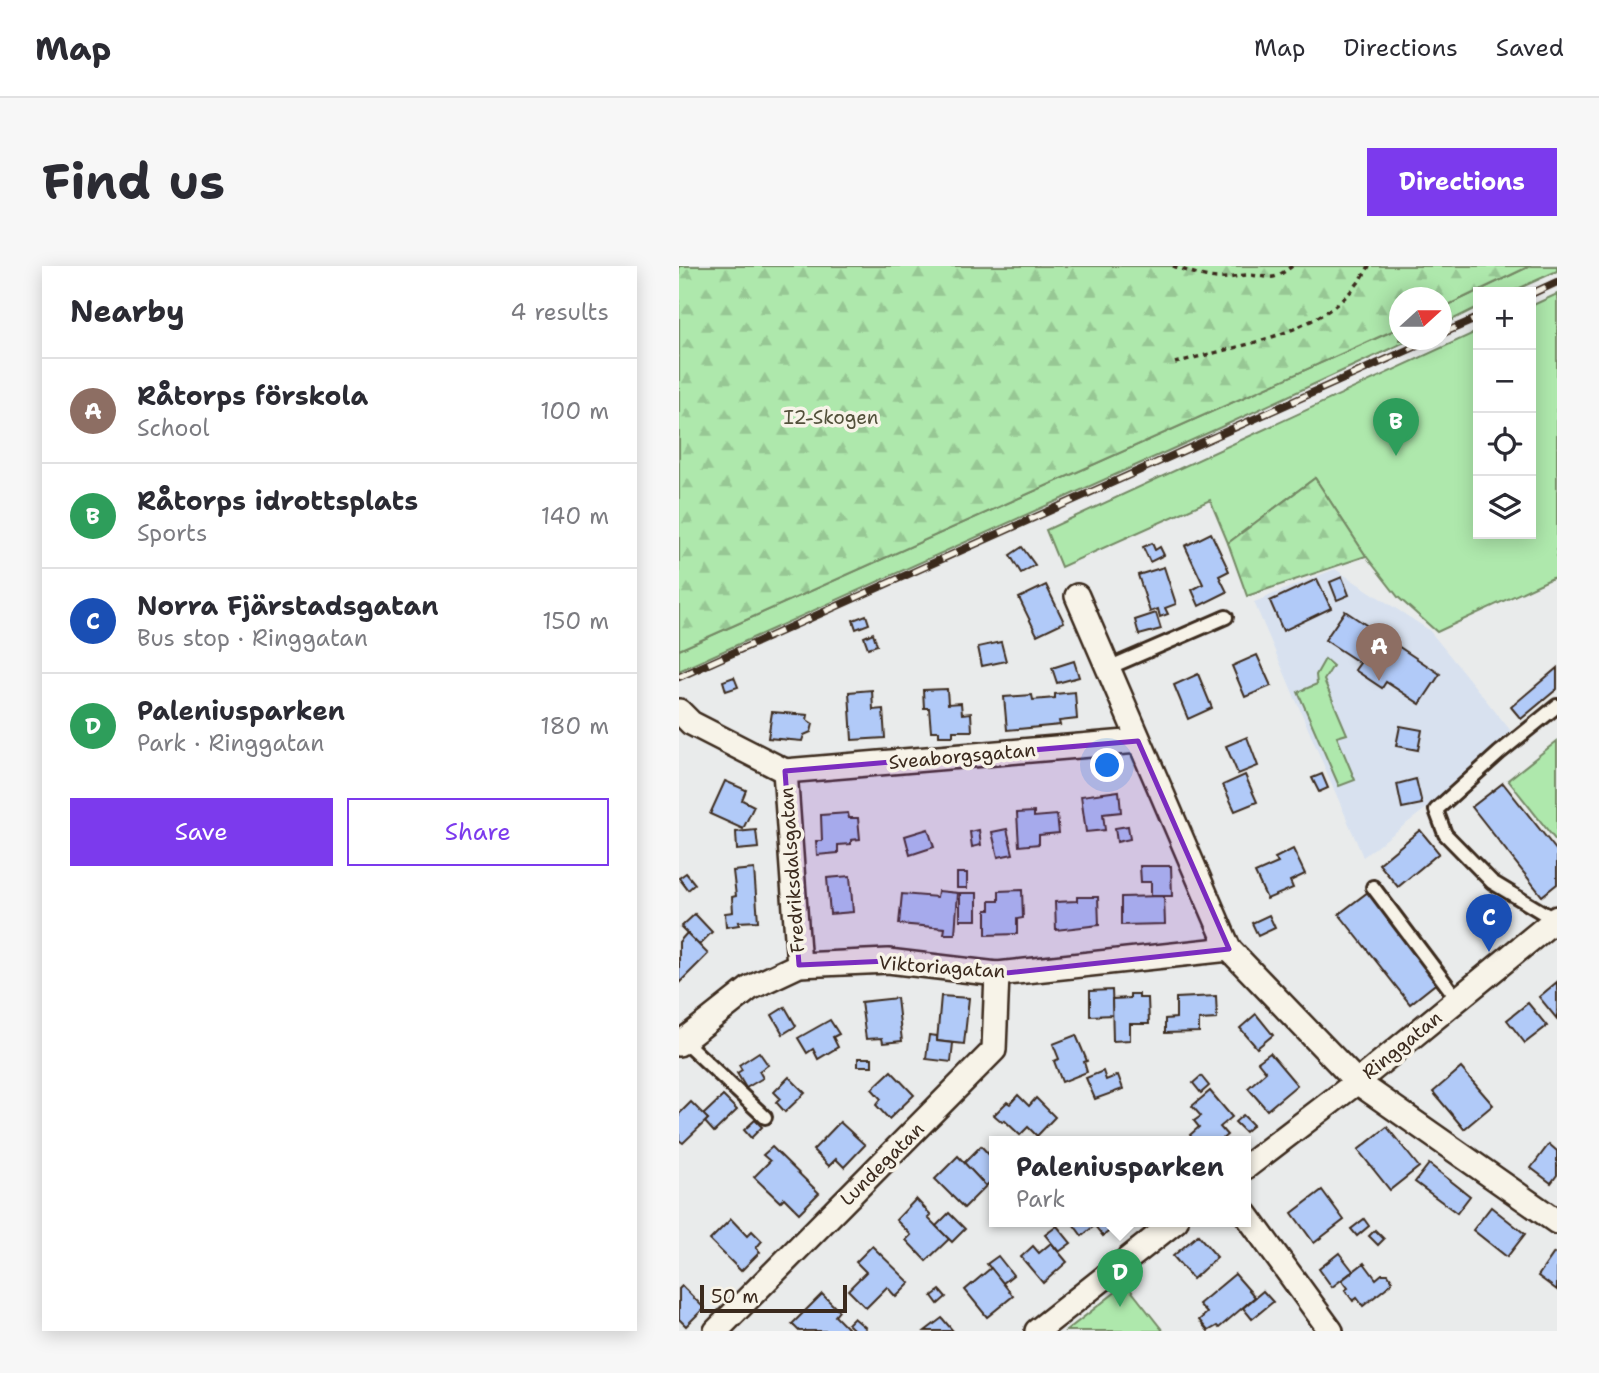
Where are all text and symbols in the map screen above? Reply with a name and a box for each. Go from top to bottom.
text: Map [35,26,111,71]
text: Map [1254,32,1305,64]
text: Directions [1343,32,1458,64]
text: Saved [1496,32,1564,64]
button: Directions [1367,148,1557,216]
text: Find us [42,149,225,215]
north arrow [1389,287,1452,350]
map controls [1473,287,1536,539]
button: + [1473,287,1536,350]
text: Nearby [70,291,185,332]
text: 4 results [510,297,609,327]
button: − [1473,350,1536,413]
text: Råtorps förskola [137,378,368,413]
text: A [84,396,102,426]
text: 100 m [540,396,609,426]
pin: B [1373,398,1419,456]
park label: I2-Skogen [783,405,879,430]
text: School [137,413,209,443]
button: locate [1473,413,1536,476]
button: layers [1473,476,1536,539]
text: Råtorps idrottsplats [137,483,418,518]
text: B [86,501,100,531]
text: 140 m [541,501,609,531]
text: Sports [137,518,208,548]
text: Norra Fjärstadsgatan [137,588,439,623]
text: C [86,606,100,636]
text: 150 m [542,606,609,636]
text: Bus stop · Ringgatan [137,623,368,653]
pin: A [1356,623,1402,681]
text: Paleniusparken [137,693,345,728]
text: D [85,711,101,741]
text: 180 m [540,711,609,741]
text: Park · Ringgatan [137,728,324,758]
street label: Sveaborgsgatan [887,737,1037,775]
your location [1090,748,1124,782]
street label: Fredriksdalsgatan [774,786,810,954]
button: Save [70,798,333,866]
button: Share [347,798,609,866]
pin: C [1466,894,1512,952]
street label: Viktoriagatan [878,950,1006,984]
street label: Ringgatan [1357,1005,1447,1085]
street label: Lundegatan [835,1117,929,1211]
popup [989,1136,1251,1227]
text: Paleniusparken [1016,1149,1224,1184]
text: Park [1016,1184,1065,1214]
pin: D [1097,1249,1143,1307]
scale bar [700,1282,847,1314]
text: 50 m [711,1284,759,1309]

